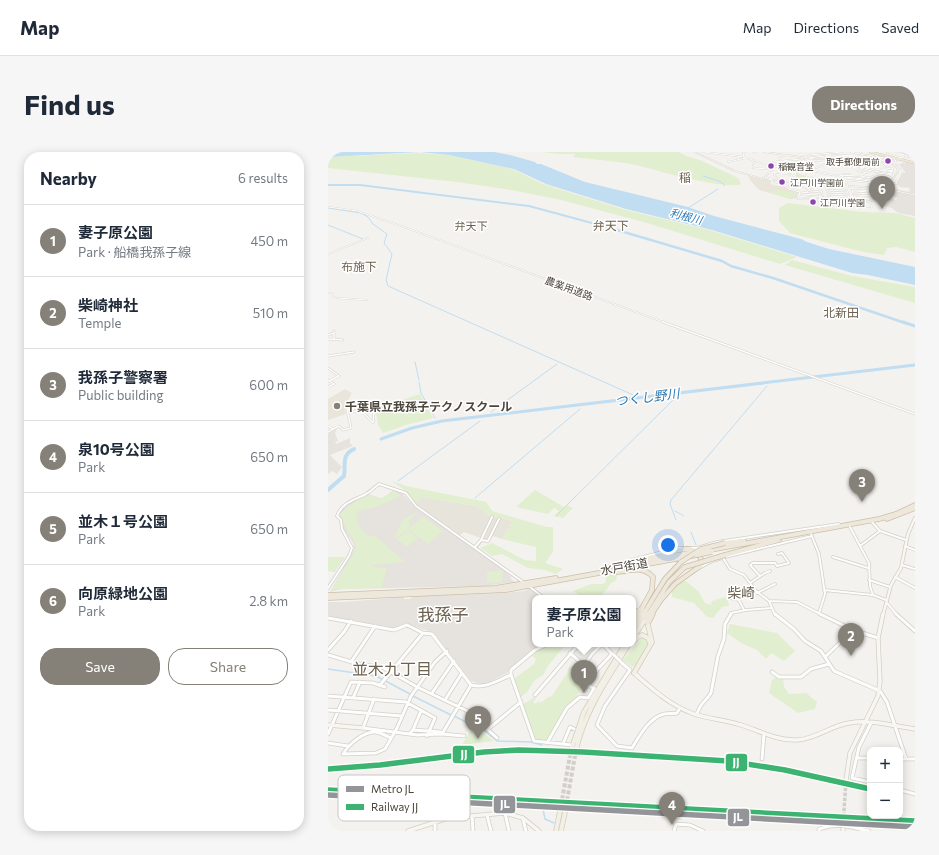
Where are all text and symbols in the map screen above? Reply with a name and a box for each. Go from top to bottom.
text: Map [20,16,59,39]
text: Map [743,19,772,36]
text: Directions [794,19,859,36]
text: Saved [881,19,919,36]
button: Directions [812,86,915,123]
text: Find us [24,87,115,121]
place label: 取手郵便局前 [826,156,880,167]
marker: 取手郵便局前 [883,156,893,166]
marker: 稲観音堂 [766,161,776,171]
place label: 稲観音堂 [778,161,814,172]
text: Nearby [40,168,97,189]
text: 6 results [238,170,288,186]
district label: 稲 [679,170,691,184]
pin: 6 [869,176,895,209]
marker: 江戸川学園前 [777,177,787,187]
place label: 江戸川学園前 [790,177,844,188]
marker: 江戸川学園 [808,197,818,207]
place label: 江戸川学園 [820,197,865,208]
water label: 利根川 [668,206,705,227]
district label: 弁天下 [593,218,629,232]
district label: 弁天下 [455,219,488,232]
text: 妻子原公園 [78,223,153,241]
text: 1 [50,233,56,249]
text: 450 m [250,233,288,249]
text: Park · 船橋我孫子線 [78,244,191,260]
district label: 布施下 [341,259,377,273]
street label: 農業用道路 [543,274,595,302]
text: 柴崎神社 [78,296,138,314]
text: 2 [49,305,57,321]
text: 510 m [253,305,288,321]
district label: 北新田 [823,305,859,319]
text: Temple [78,315,121,331]
text: 我孫子警察署 [78,368,168,386]
text: 3 [49,377,57,393]
text: 600 m [249,377,288,393]
water label: つくし野川 [614,385,682,409]
text: Public building [78,387,164,403]
place label: 千葉県立我孫子テクノスクール [345,399,512,413]
marker: 千葉県立我孫子テクノスクール [332,401,342,411]
text: 泉10号公園 [78,440,155,458]
text: 4 [49,449,57,465]
text: 650 m [250,449,288,465]
text: Park [78,459,105,475]
pin: 3 [849,469,875,502]
text: 並木１号公園 [78,512,168,530]
text: 5 [49,521,57,537]
text: 650 m [250,521,288,537]
text: Park [78,531,105,547]
your location [658,535,678,555]
street label: 水戸街道 [599,555,649,577]
text: 向原緑地公園 [78,584,168,602]
district label: 柴崎 [727,584,755,601]
text: 6 [49,593,57,609]
text: 2.8 km [249,593,288,609]
popup [532,595,636,647]
text: Park [78,603,105,619]
district label: 我孫子 [418,604,469,625]
text: 妻子原公園 [546,605,622,623]
pin: 2 [838,623,864,656]
text: Park [546,624,574,640]
button: Save [40,648,160,685]
button: Share [168,648,288,685]
district label: 並木九丁目 [352,659,432,678]
pin: 1 [571,660,597,693]
pin: 5 [465,706,491,739]
line badge: JJ [452,745,475,764]
text: JJ [460,747,468,761]
map controls [867,747,903,819]
button: + [867,747,903,783]
line badge: JJ [725,753,748,772]
text: JJ [732,755,740,769]
legend [338,775,470,821]
text: Metro JL [371,782,414,796]
button: − [867,783,903,819]
pin: 4 [659,792,685,825]
line badge: JL [493,795,516,814]
text: JL [500,797,511,811]
text: Railway JJ [371,800,418,814]
line badge: JL [727,808,750,827]
text: JL [733,810,744,824]

